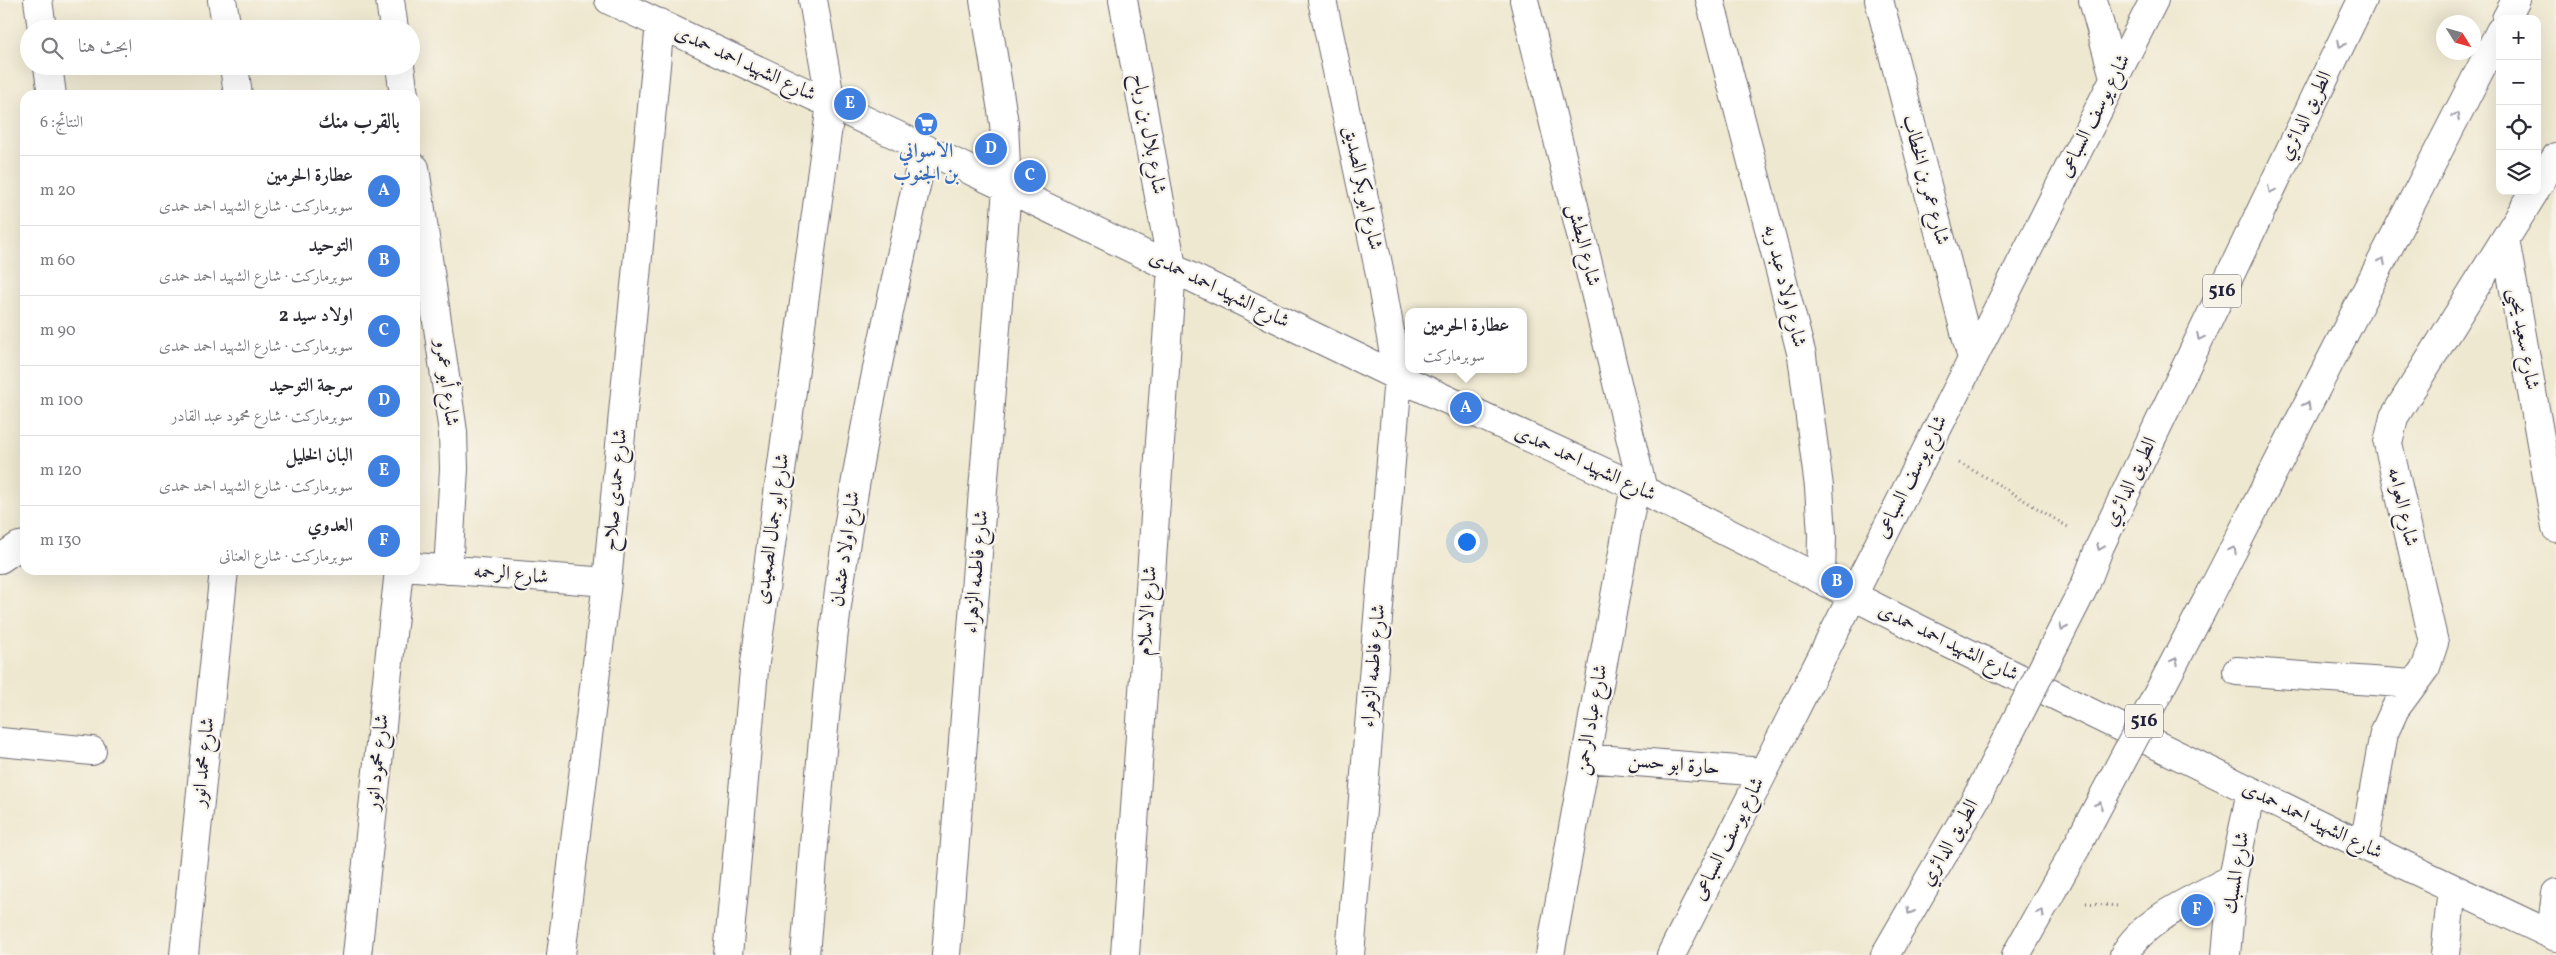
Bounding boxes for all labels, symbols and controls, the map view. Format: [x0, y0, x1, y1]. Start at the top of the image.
north arrow [2436, 15, 2481, 60]
map controls [2496, 15, 2541, 195]
button: + [2496, 15, 2541, 60]
street label: شارع الشهيد احمد حمدى [669, 19, 820, 111]
search box [20, 20, 420, 75]
icon: search [38, 34, 66, 62]
text: ابحث هنا [78, 34, 132, 60]
one-way arrow [2337, 39, 2347, 48]
street label: شارع يوسف السباعى [2052, 50, 2140, 183]
button: − [2496, 60, 2541, 105]
street label: الطريق الدائري [2272, 67, 2340, 165]
street label: شارع بلال بن رباح [1122, 71, 1172, 197]
pin: E [834, 85, 866, 123]
button: locate [2496, 105, 2541, 150]
text: بالقرب منك [318, 108, 400, 137]
supermarket icon: الاسواني بن الجنوب [913, 111, 939, 137]
text: النتائج: 6 [40, 112, 83, 134]
street label: شارع عمر بن الخطاب [1892, 112, 1956, 249]
one-way arrow [2450, 112, 2460, 121]
street label: شارع ابو بكر الصديق [1333, 123, 1389, 253]
pin: D [975, 130, 1007, 168]
place label: الاسواني بن الجنوب [893, 138, 959, 189]
button: layers [2496, 150, 2541, 195]
pin: C [1014, 157, 1046, 195]
text: عطارة الحرمين [266, 163, 353, 189]
text: 20 m [40, 180, 75, 202]
text: A [378, 180, 390, 202]
one-way arrow [2267, 185, 2277, 194]
text: سوبرماركت · شارع الشهيد احمد حمدى [159, 196, 353, 218]
street label: شارع البطش [1557, 201, 1607, 290]
street label: شارع اولاد عبد ربه [1753, 222, 1813, 351]
text: التوحيد [308, 233, 353, 259]
street label: شارع الشهيد احمد حمدى [1143, 244, 1294, 338]
text: 60 m [40, 250, 75, 272]
text: B [379, 250, 389, 272]
one-way arrow [2376, 257, 2386, 266]
text: سوبرماركت · شارع الشهيد احمد حمدى [159, 266, 353, 288]
road number: 516 [2203, 274, 2241, 308]
street label: شارع سعيد يحيى [2498, 286, 2546, 393]
text: اولاد سيد 2 [279, 303, 353, 329]
popup [1405, 308, 1527, 373]
text: عطارة الحرمين [1423, 313, 1509, 339]
text: 90 m [40, 320, 76, 342]
text: C [379, 320, 389, 342]
one-way arrow [2196, 332, 2207, 341]
text: سوبرماركت · شارع الشهيد احمد حمدى [159, 336, 353, 358]
street label: شارع أبو عمرو [425, 336, 467, 428]
text: سوبرماركت [1423, 346, 1485, 368]
text: سرجة التوحيد [269, 373, 353, 399]
pin: A [1450, 389, 1482, 427]
text: 100 m [40, 390, 83, 412]
text: D [378, 390, 390, 412]
one-way arrow [2301, 401, 2311, 410]
text: سوبرماركت · شارع محمود عبد القادر [171, 406, 353, 428]
street label: شارع يوسف السباعى [1869, 411, 1957, 544]
street label: شارع الشهيد احمد حمدى [1509, 419, 1660, 511]
street label: شارع حمدى صلاح [597, 427, 637, 553]
street label: الطريق الدائري [2097, 433, 2165, 531]
text: البان الخليل [285, 443, 353, 469]
street label: شارع ابو جمال الصعيدى [749, 452, 799, 607]
text: 120 m [40, 460, 82, 482]
text: E [379, 460, 389, 482]
street label: شارع العوامه [2377, 465, 2425, 550]
text: سوبرماركت · شارع الشهيد احمد حمدى [159, 476, 353, 498]
street label: شارع اولاد عثمان [824, 489, 870, 609]
street label: شارع فاطمه الزهراء [958, 509, 998, 635]
text: العدوي [308, 513, 353, 539]
your location [1454, 529, 1480, 555]
text: 130 m [40, 530, 81, 552]
text: F [379, 530, 389, 552]
one-way arrow [2096, 542, 2107, 551]
text: سوبرماركت · شارع العنانى [219, 546, 353, 568]
one-way arrow [2227, 546, 2237, 555]
street label: شارع الرحمه [472, 558, 550, 594]
pin: B [1821, 563, 1853, 601]
street label: شارع الاسلام [1131, 565, 1167, 657]
street label: شارع الشهيد احمد حمدى [1872, 597, 2023, 691]
street label: شارع فاطمه الزهراء [1355, 603, 1395, 729]
one-way arrow [2059, 622, 2070, 631]
one-way arrow [2169, 658, 2179, 667]
street label: شارع عباد الرحمن [1568, 662, 1617, 778]
road number: 516 [2125, 704, 2163, 738]
street label: شارع محمود انور [359, 713, 399, 814]
street label: شارع محمد انور [185, 716, 225, 810]
street label: حارة ابو حسن [1627, 747, 1721, 783]
street label: شارع يوسف السباعى [1686, 773, 1774, 906]
street label: شارع الشهيد احمد حمدى [2236, 775, 2387, 869]
street label: الطريق الدائري [1914, 794, 1986, 892]
one-way arrow [2093, 801, 2103, 810]
street label: شارع المسبك [2217, 830, 2259, 916]
pin: F [2181, 891, 2213, 929]
one-way arrow [1907, 906, 1917, 915]
one-way arrow [2034, 909, 2044, 918]

